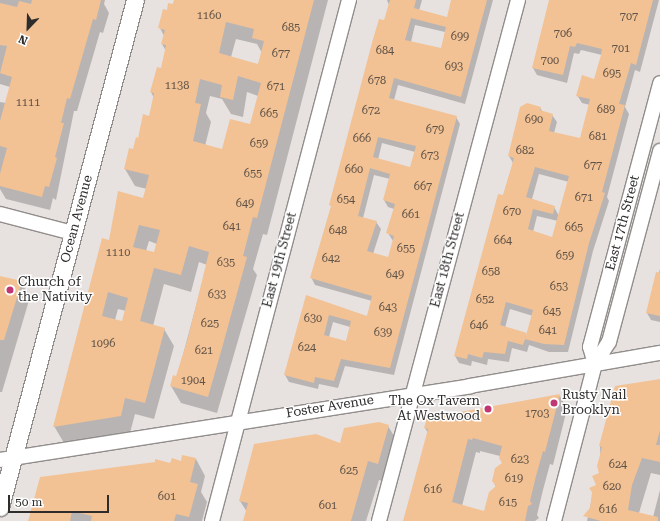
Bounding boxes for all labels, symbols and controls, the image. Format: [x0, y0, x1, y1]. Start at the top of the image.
north arrow [8, 8, 48, 48]
house number: 1160 [197, 9, 221, 23]
house number: 707 [620, 10, 638, 24]
house number: 685 [282, 21, 300, 35]
house number: 706 [554, 27, 572, 41]
house number: 699 [451, 30, 469, 44]
text: N [17, 32, 30, 47]
house number: 701 [612, 42, 630, 56]
house number: 684 [376, 44, 394, 58]
house number: 677 [272, 47, 290, 61]
house number: 700 [541, 54, 559, 68]
house number: 693 [445, 60, 463, 74]
house number: 695 [603, 67, 621, 81]
house number: 678 [368, 74, 386, 88]
house number: 1138 [165, 79, 189, 93]
house number: 671 [267, 80, 285, 94]
house number: 1111 [16, 96, 40, 110]
house number: 689 [597, 103, 615, 117]
house number: 672 [362, 104, 380, 118]
house number: 665 [260, 107, 278, 121]
house number: 690 [525, 113, 543, 127]
house number: 679 [426, 123, 444, 137]
house number: 681 [589, 130, 607, 144]
house number: 666 [353, 132, 371, 146]
house number: 659 [250, 137, 268, 151]
house number: 682 [516, 144, 534, 158]
house number: 673 [421, 149, 439, 163]
house number: 677 [584, 159, 602, 173]
house number: 660 [345, 163, 363, 177]
house number: 655 [244, 167, 262, 181]
street label: Ocean Avenue [58, 173, 96, 265]
street label: East 17th Street [603, 174, 643, 272]
house number: 667 [414, 180, 432, 194]
house number: 671 [575, 191, 593, 205]
house number: 654 [337, 193, 355, 207]
house number: 649 [236, 197, 254, 211]
house number: 670 [503, 205, 521, 219]
house number: 661 [402, 208, 420, 222]
street label: East 19th Street [260, 211, 300, 309]
street label: East 18th Street [428, 211, 468, 309]
house number: 641 [223, 220, 241, 234]
house number: 665 [565, 221, 583, 235]
house number: 648 [329, 224, 347, 238]
house number: 664 [494, 234, 512, 248]
house number: 655 [397, 242, 415, 256]
house number: 1110 [106, 246, 130, 260]
house number: 659 [556, 249, 574, 263]
house number: 642 [322, 252, 340, 266]
house number: 635 [217, 256, 235, 270]
house number: 658 [482, 265, 500, 279]
house number: 649 [386, 268, 404, 282]
place label: Church of the Nativity [18, 275, 92, 306]
house number: 653 [550, 280, 568, 294]
marker: Church of the Nativity [5, 285, 15, 295]
house number: 633 [208, 288, 226, 302]
house number: 652 [476, 293, 494, 307]
house number: 643 [379, 301, 397, 315]
house number: 645 [543, 305, 561, 319]
house number: 630 [304, 312, 322, 326]
house number: 625 [201, 317, 219, 331]
house number: 646 [470, 319, 488, 333]
house number: 641 [539, 324, 557, 338]
house number: 639 [374, 326, 392, 340]
house number: 1096 [91, 337, 115, 351]
house number: 624 [298, 341, 316, 355]
house number: 621 [195, 344, 213, 358]
house number: 1904 [181, 374, 205, 388]
place label: Rusty Nail Brooklyn [562, 388, 626, 419]
street label: Foster Avenue [285, 392, 375, 422]
place label: The Ox Tavern At Westwood [389, 394, 480, 425]
marker: Rusty Nail Brooklyn [549, 398, 559, 408]
marker: The Ox Tavern At Westwood [483, 404, 493, 414]
house number: 1703 [525, 407, 549, 421]
house number: 623 [511, 453, 529, 467]
house number: 624 [609, 458, 627, 472]
house number: 625 [340, 464, 358, 478]
house number: 619 [505, 472, 523, 486]
house number: 620 [603, 480, 621, 494]
house number: 616 [424, 483, 442, 497]
scale bar [10, 487, 111, 513]
house number: 601 [158, 490, 176, 504]
text: 50 m [15, 495, 42, 509]
house number: 615 [499, 496, 517, 510]
house number: 601 [319, 499, 337, 513]
house number: 616 [599, 503, 617, 517]

